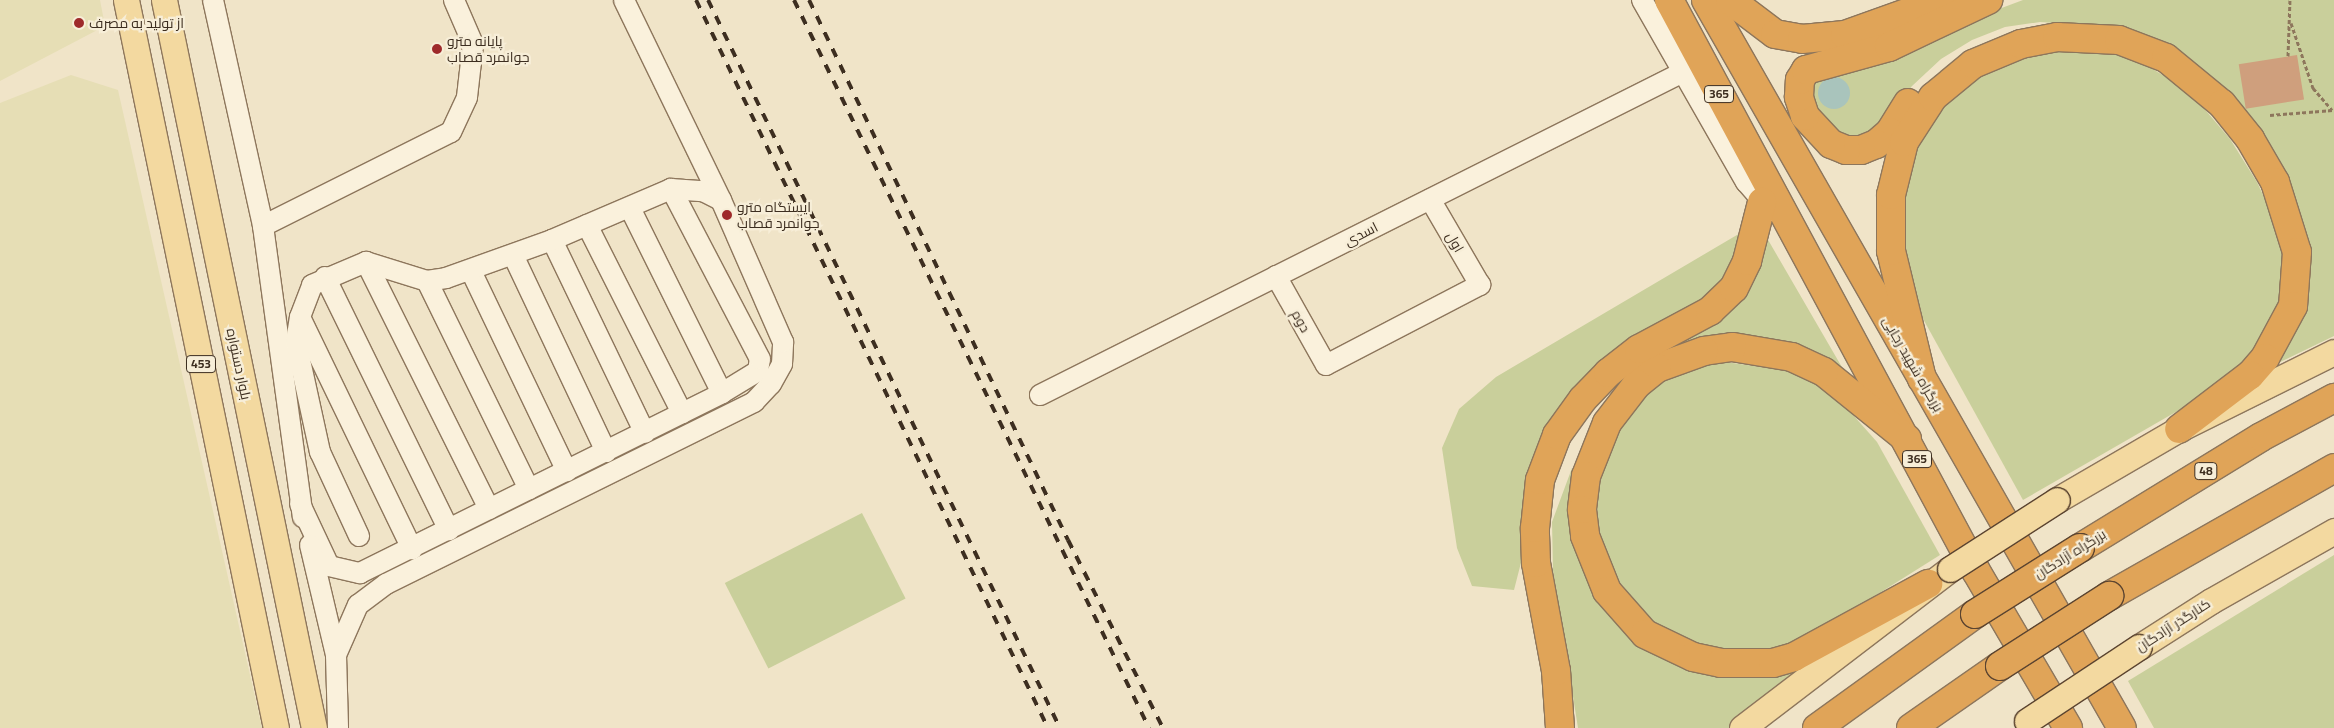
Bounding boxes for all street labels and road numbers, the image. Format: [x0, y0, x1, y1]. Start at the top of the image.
road number: 365 [1703, 85, 1735, 104]
street label: اسدی [1341, 218, 1381, 250]
street label: اول [1443, 229, 1467, 255]
street label: دوم [1288, 307, 1314, 335]
street label: بزرگراه شهید رجایی [1879, 313, 1947, 415]
street label: بلوار دستواره [223, 327, 255, 401]
road number: 453 [185, 354, 217, 374]
road number: 365 [1901, 449, 1933, 468]
road number: 48 [2194, 462, 2218, 481]
street label: بزرگراه آزادگان [2031, 525, 2109, 583]
street label: کنارگذر آزادگان [2133, 595, 2213, 655]

